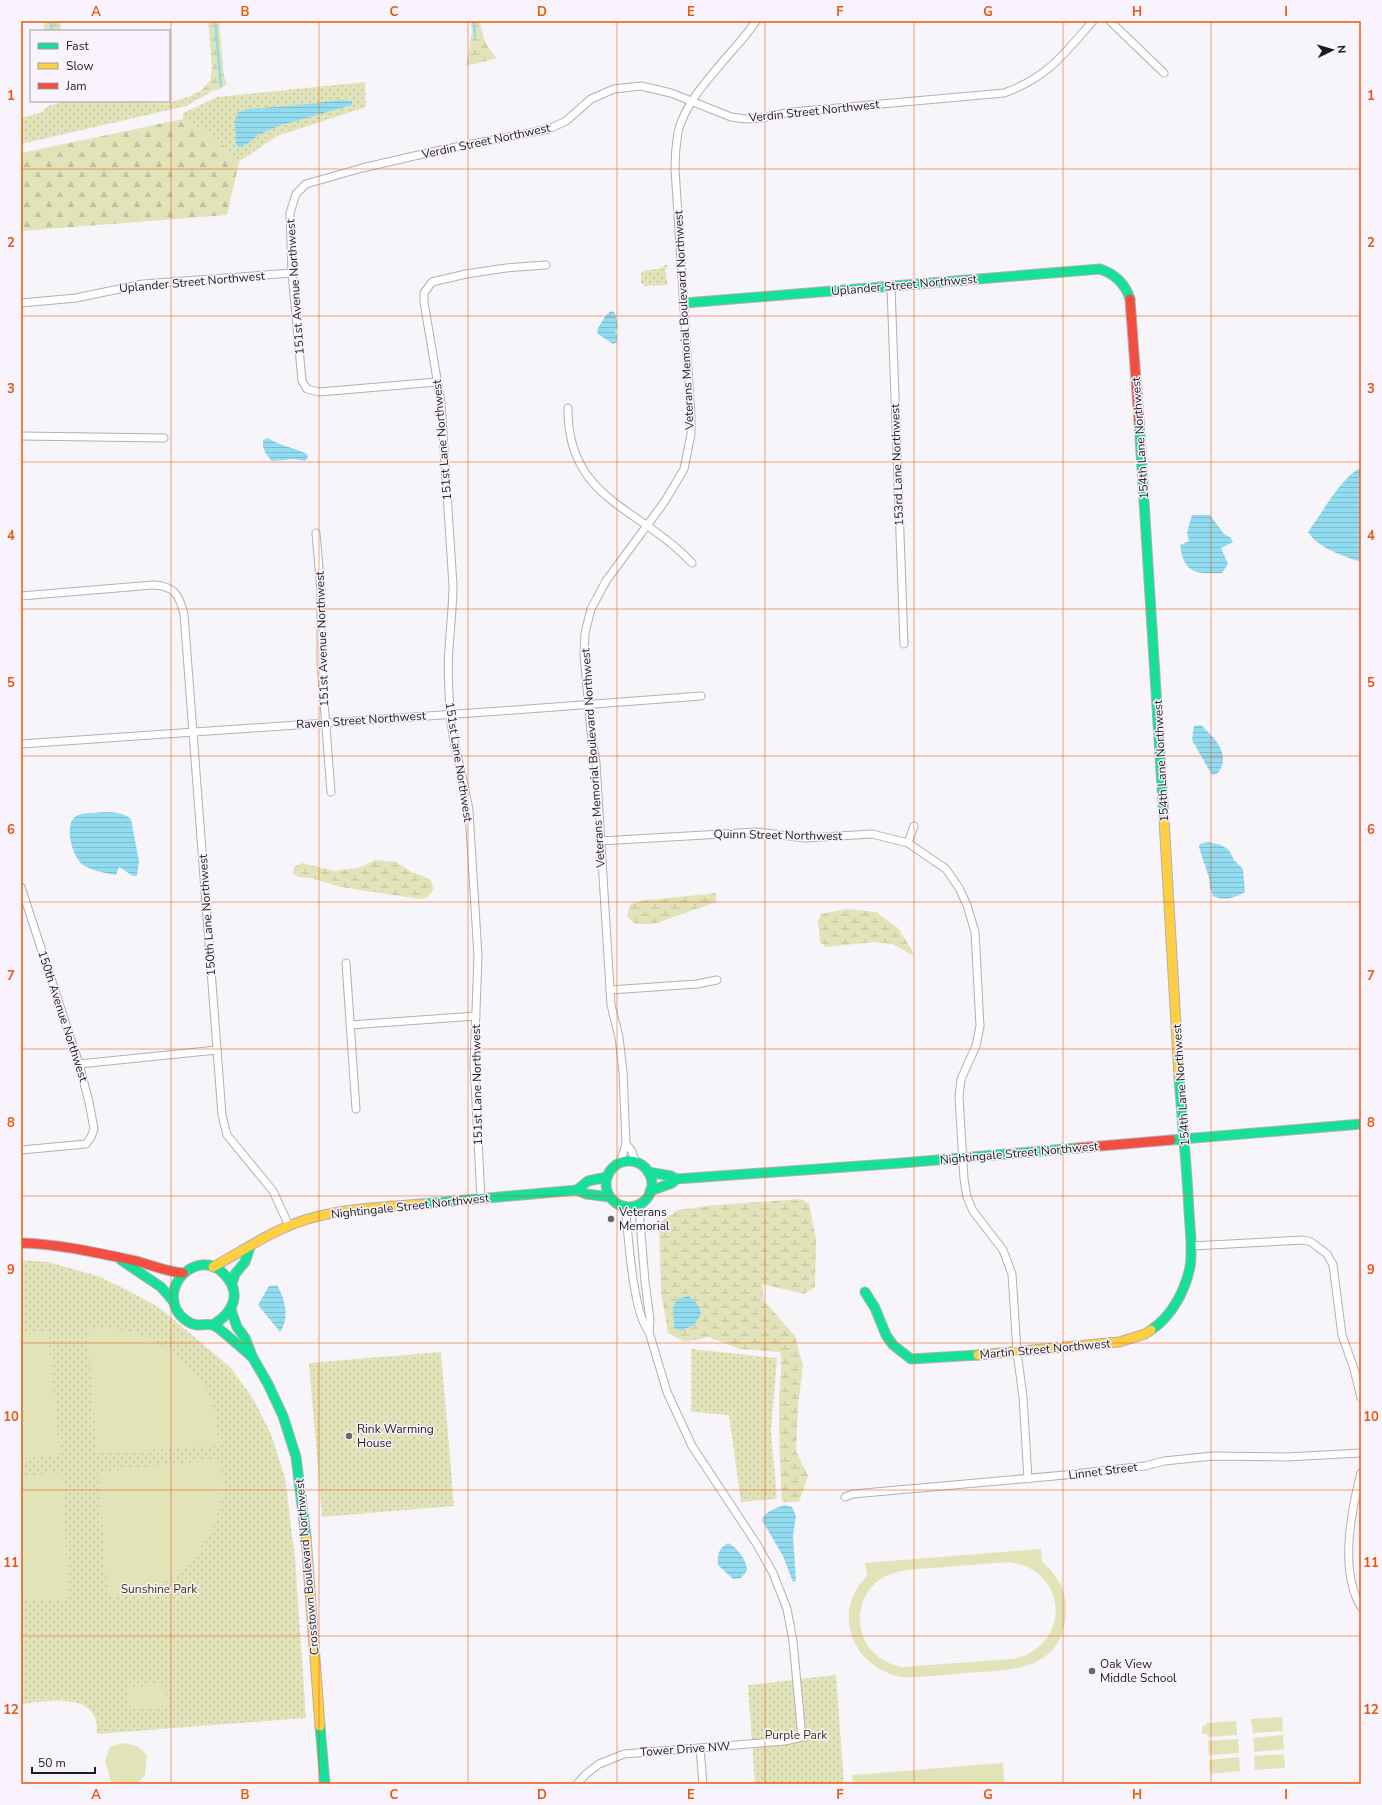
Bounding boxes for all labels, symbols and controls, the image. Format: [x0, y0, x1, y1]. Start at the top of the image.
text: A [91, 3, 101, 21]
text: B [241, 3, 250, 21]
text: C [390, 3, 399, 21]
text: D [537, 3, 547, 21]
text: E [687, 3, 695, 21]
text: F [836, 3, 844, 21]
text: G [983, 3, 993, 21]
text: H [1132, 3, 1142, 21]
text: I [1284, 3, 1288, 21]
legend [30, 30, 170, 102]
north arrow [1312, 30, 1352, 70]
text: Fast [66, 38, 89, 54]
text: N [1334, 44, 1349, 54]
text: Slow [66, 58, 94, 74]
text: Jam [65, 78, 87, 94]
text: 1 [7, 87, 15, 105]
text: 1 [1367, 87, 1375, 105]
street label: Verdin Street Northwest [747, 96, 881, 126]
street label: Verdin Street Northwest [419, 119, 553, 163]
street label: Veterans Memorial Boulevard Northwest [670, 209, 698, 431]
street label: 151st Avenue Northwest [282, 218, 308, 355]
text: 2 [7, 234, 15, 252]
text: 2 [1367, 234, 1375, 252]
street label: Uplander Street Northwest [118, 268, 266, 296]
street label: Uplander Street Northwest [830, 271, 978, 299]
street label: 154th Lane Northwest [1128, 376, 1152, 500]
street label: 151st Lane Northwest [429, 378, 455, 501]
text: 3 [7, 380, 15, 398]
text: 3 [1367, 380, 1375, 398]
street label: 153rd Lane Northwest [887, 403, 907, 526]
text: 4 [7, 527, 15, 545]
text: 4 [1367, 527, 1375, 545]
street label: 151st Avenue Northwest [312, 570, 332, 707]
street label: Veterans Memorial Boulevard Northwest [577, 647, 609, 869]
text: 5 [7, 674, 15, 692]
text: 5 [1367, 674, 1375, 692]
street label: 154th Lane Northwest [1150, 699, 1172, 822]
street label: 151st Lane Northwest [442, 701, 477, 824]
street label: Raven Street Northwest [296, 707, 427, 733]
text: 6 [7, 821, 15, 839]
text: 6 [1367, 821, 1375, 839]
street label: Quinn Street Northwest [714, 826, 843, 844]
street label: 150th Lane Northwest [195, 853, 219, 977]
street label: 150th Avenue Northwest [34, 948, 92, 1084]
text: 7 [7, 967, 15, 985]
text: 7 [1367, 967, 1375, 985]
street label: 151st Lane Northwest [468, 1023, 486, 1146]
street label: 154th Lane Northwest [1169, 1023, 1193, 1147]
text: 8 [7, 1114, 15, 1132]
text: 8 [1367, 1114, 1375, 1132]
street label: Nightingale Street Northwest [939, 1138, 1100, 1168]
street label: Nightingale Street Northwest [330, 1190, 491, 1222]
place label: Veterans Memorial [618, 1204, 670, 1234]
marker: Veterans Memorial [606, 1214, 616, 1224]
text: 9 [7, 1261, 15, 1279]
text: 9 [1367, 1261, 1375, 1279]
street label: Martin Street Northwest [979, 1335, 1112, 1363]
text: 10 [3, 1408, 19, 1426]
text: 10 [1363, 1408, 1379, 1426]
place label: Rink Warming House [357, 1421, 434, 1451]
marker: Rink Warming House [344, 1431, 354, 1441]
street label: Linnet Street [1068, 1459, 1139, 1483]
street label: Crosstown Boulevard Northwest [291, 1478, 323, 1656]
text: 11 [3, 1554, 19, 1572]
text: 11 [1363, 1554, 1379, 1572]
park label: Sunshine Park [121, 1581, 198, 1597]
place label: Oak View Middle School [1100, 1656, 1177, 1686]
marker: Oak View Middle School [1087, 1666, 1097, 1676]
text: 12 [3, 1701, 19, 1719]
text: 12 [1363, 1701, 1379, 1719]
park label: Purple Park [765, 1727, 828, 1743]
street label: Tower Drive NW [639, 1738, 731, 1760]
scale bar [32, 1749, 95, 1775]
text: 50 m [38, 1755, 66, 1771]
text: A [91, 1786, 101, 1804]
text: B [241, 1786, 250, 1804]
text: C [390, 1786, 399, 1804]
text: D [537, 1786, 547, 1804]
text: E [687, 1786, 695, 1804]
text: F [836, 1786, 844, 1804]
text: G [983, 1786, 993, 1804]
text: H [1132, 1786, 1142, 1804]
text: I [1284, 1786, 1288, 1804]

